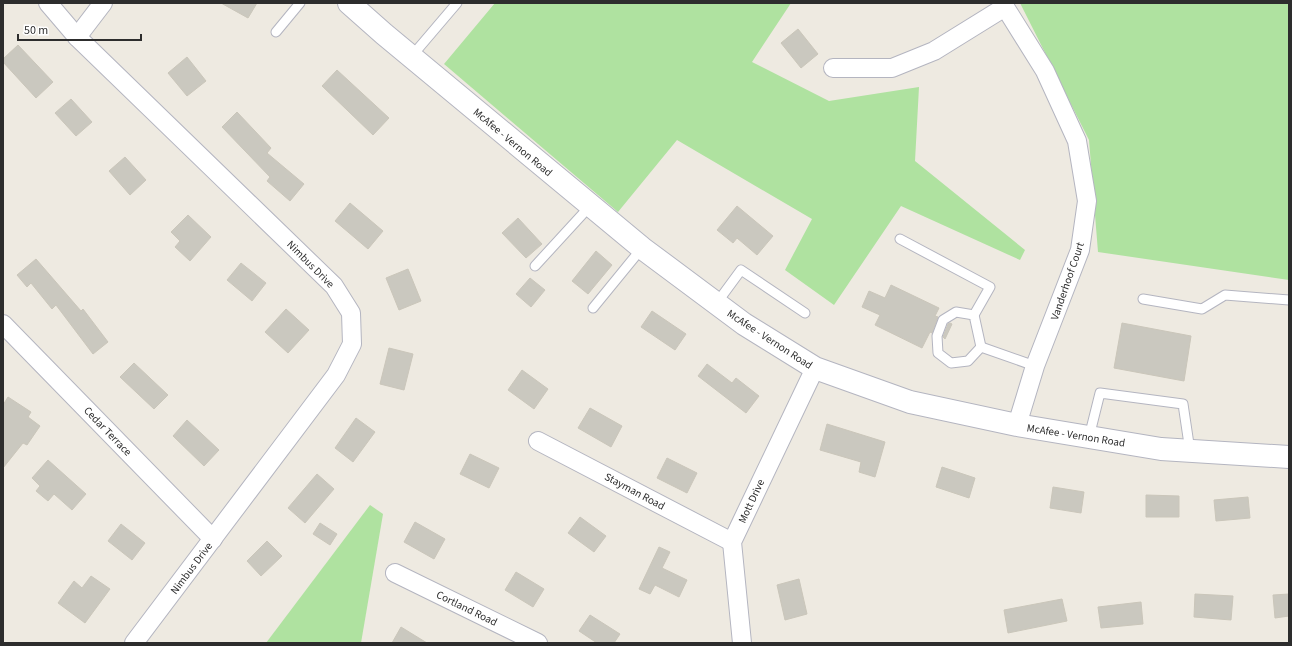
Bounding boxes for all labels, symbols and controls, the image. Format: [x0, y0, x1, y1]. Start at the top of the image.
scale bar [18, 16, 141, 42]
text: 50 m [24, 22, 48, 39]
street label: McAfee - Vernon Road [470, 105, 556, 180]
street label: Nimbus Drive [284, 237, 338, 292]
street label: Vanderhoof Court [1047, 240, 1088, 322]
street label: McAfee - Vernon Road [724, 306, 815, 373]
street label: Cedar Terrace [80, 403, 135, 460]
street label: McAfee - Vernon Road [1026, 420, 1126, 451]
street label: Stayman Road [602, 469, 668, 514]
street label: Mott Drive [735, 476, 768, 526]
street label: Nimbus Drive [167, 539, 216, 597]
street label: Cortland Road [434, 587, 500, 630]

